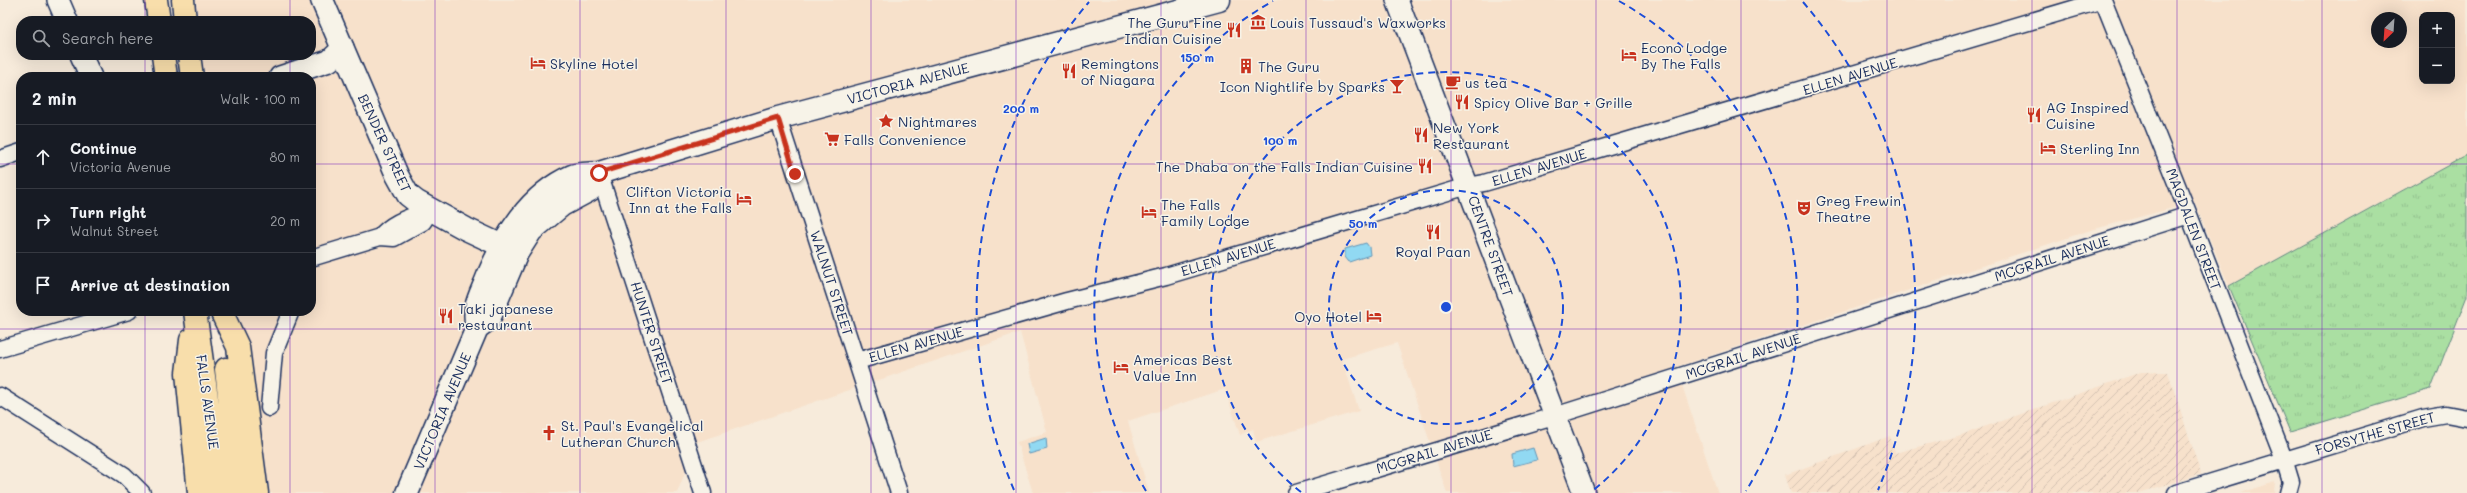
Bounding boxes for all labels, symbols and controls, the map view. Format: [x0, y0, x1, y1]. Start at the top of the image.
north arrow [2371, 12, 2407, 48]
map controls [2419, 12, 2455, 84]
button: + [2419, 12, 2455, 48]
place label: The Guru Fine Indian Cuisine [1125, 13, 1222, 48]
museum icon: Louis Tussaud's Waxworks [1249, 13, 1267, 31]
place label: Louis Tussaud's Waxworks [1270, 13, 1446, 32]
search box [16, 16, 316, 60]
restaurant icon: The Guru Fine Indian Cuisine [1225, 21, 1243, 39]
icon: search [30, 27, 52, 49]
text: Search here [62, 28, 153, 48]
place label: Econo Lodge By The Falls [1641, 38, 1727, 73]
hotel icon: Econo Lodge By The Falls [1620, 46, 1638, 64]
button: − [2419, 48, 2455, 84]
text: 150 m [1180, 49, 1214, 65]
street label: ELLEN AVENUE [1800, 53, 1900, 99]
hotel icon: Skyline Hotel [529, 54, 547, 72]
place label: Skyline Hotel [550, 54, 638, 73]
place label: Remingtons of Niagara [1081, 54, 1159, 89]
building icon: The Guru [1237, 57, 1255, 75]
place label: The Guru [1258, 57, 1320, 76]
street label: VICTORIA AVENUE [845, 58, 971, 108]
restaurant icon: Remingtons of Niagara [1060, 62, 1078, 80]
cafe icon: us tea [1444, 73, 1462, 91]
place label: us tea [1465, 73, 1508, 92]
place label: Icon Nightlife by Sparks [1220, 77, 1385, 96]
bar icon: Icon Nightlife by Sparks [1388, 77, 1406, 95]
text: 2 min [32, 87, 77, 109]
text: Walk · 100 m [220, 90, 300, 107]
street label: BENDER STREET [354, 91, 416, 196]
restaurant icon: Spicy Olive Bar + Grille [1453, 93, 1471, 111]
place label: Spicy Olive Bar + Grille [1474, 93, 1633, 112]
place label: AG Inspired Cuisine [2046, 98, 2129, 133]
text: 200 m [1003, 100, 1039, 116]
restaurant icon: AG Inspired Cuisine [2025, 106, 2043, 124]
place icon: Nightmares [877, 112, 895, 130]
place label: Nightmares [898, 112, 977, 131]
place label: New York Restaurant [1433, 118, 1510, 153]
restaurant icon: New York Restaurant [1412, 126, 1430, 144]
supermarket icon: Falls Convenience [823, 130, 841, 148]
place label: Falls Convenience [844, 130, 966, 149]
text: 100 m [1263, 132, 1297, 148]
text: Continue [70, 138, 137, 158]
hotel icon: Sterling Inn [2039, 139, 2057, 157]
place label: Sterling Inn [2060, 139, 2140, 158]
street label: ELLEN AVENUE [1489, 144, 1589, 190]
icon: ahead [32, 146, 54, 168]
text: 80 m [270, 148, 300, 165]
place label: The Dhaba on the Falls Indian Cuisine [1156, 157, 1413, 176]
restaurant icon: The Dhaba on the Falls Indian Cuisine [1416, 157, 1434, 175]
text: Victoria Avenue [70, 158, 171, 175]
route start [590, 164, 608, 182]
route end [786, 165, 804, 183]
street label: MAGDALEN STREET [2162, 165, 2226, 293]
place label: Clifton Victoria Inn at the Falls [626, 182, 732, 217]
hotel icon: Clifton Victoria Inn at the Falls [735, 190, 753, 208]
place label: Greg Frewin Theatre [1816, 191, 1901, 226]
street label: CENTRE STREET [1464, 193, 1518, 299]
place label: The Falls Family Lodge [1161, 195, 1250, 230]
theatre icon: Greg Frewin Theatre [1795, 199, 1813, 217]
text: Turn right [70, 202, 147, 222]
hotel icon: The Falls Family Lodge [1140, 203, 1158, 221]
icon: right [32, 210, 54, 232]
text: 20 m [270, 212, 300, 229]
text: 50 m [1349, 215, 1377, 231]
text: Walnut Street [70, 222, 158, 239]
restaurant icon: Royal Paan [1424, 223, 1442, 241]
street label: WALNUT STREET [806, 228, 858, 338]
street label: MCGRAIL AVENUE [1992, 230, 2112, 286]
street label: ELLEN AVENUE [1178, 234, 1278, 280]
place label: Royal Paan [1395, 242, 1471, 261]
icon: arrive [32, 274, 54, 296]
text: Arrive at destination [70, 275, 230, 295]
street label: HUNTER STREET [626, 279, 678, 387]
place label: Taki japanese restaurant [458, 299, 553, 334]
centre of rings [1439, 300, 1453, 314]
restaurant icon: Taki japanese restaurant [437, 307, 455, 325]
place label: Oyo Hotel [1294, 307, 1362, 326]
hotel icon: Oyo Hotel [1365, 307, 1383, 325]
street label: ELLEN AVENUE [866, 321, 966, 367]
street label: MCGRAIL AVENUE [1683, 328, 1803, 384]
street label: VICTORIA AVENUE [409, 349, 475, 473]
place label: Americas Best Value Inn [1133, 350, 1232, 385]
street label: FALLS AVENUE [192, 353, 224, 451]
hotel icon: Americas Best Value Inn [1112, 358, 1130, 376]
street label: FORSYTHE STREET [2313, 407, 2437, 459]
place label: St. Paul's Evangelical Lutheran Church [561, 416, 703, 451]
church icon: St. Paul's Evangelical Lutheran Church [540, 424, 558, 442]
street label: MCGRAIL AVENUE [1374, 424, 1494, 478]

